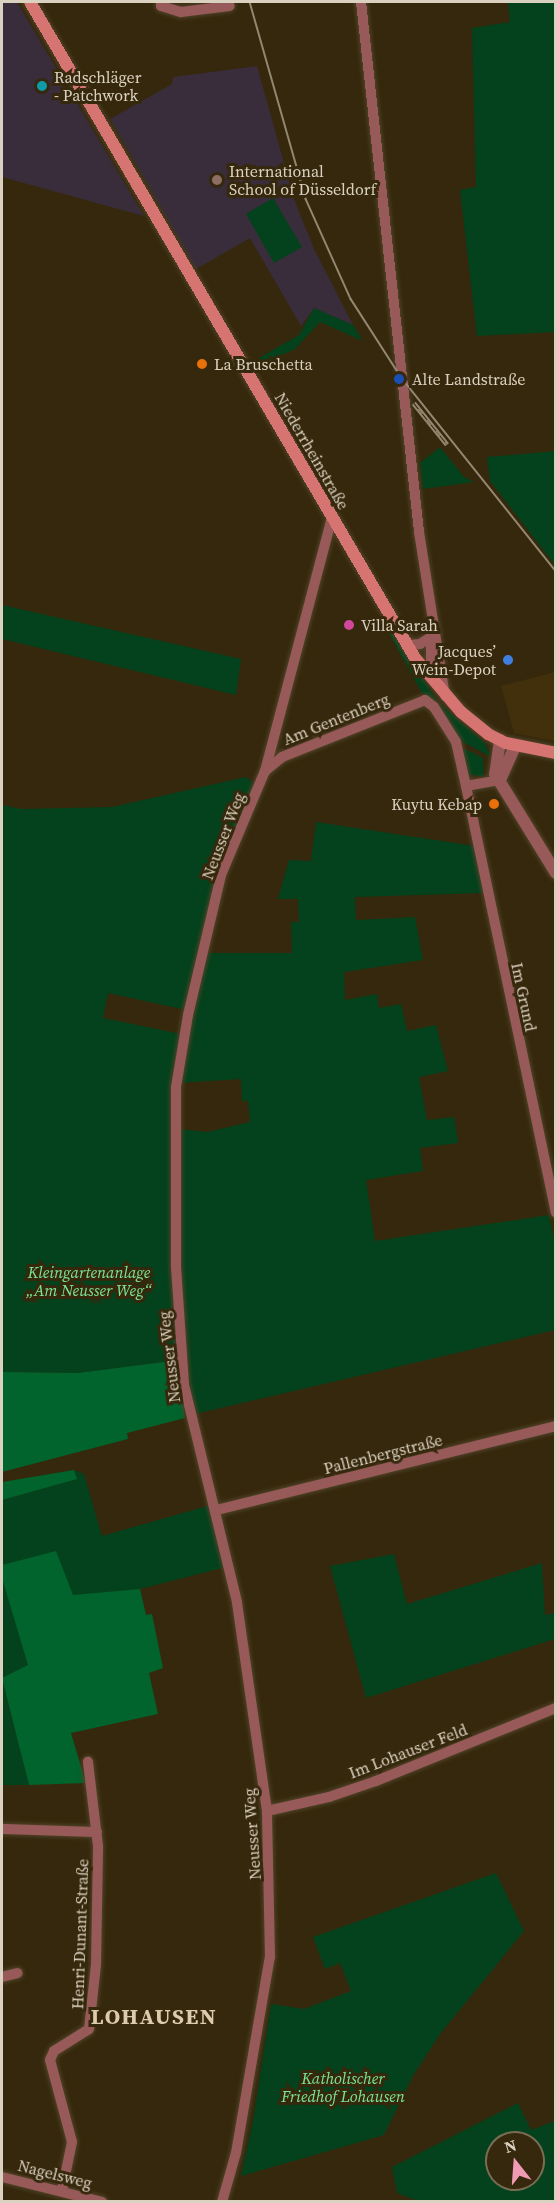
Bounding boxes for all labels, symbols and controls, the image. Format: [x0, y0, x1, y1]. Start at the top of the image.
place label: Radschläger - Patchwork [54, 67, 141, 105]
marker: Radschläger - Patchwork [35, 79, 49, 93]
place label: International School of Düsseldorf [229, 161, 376, 199]
marker: International School of Düsseldorf [210, 173, 224, 187]
place label: La Bruschetta [214, 354, 313, 374]
marker: La Bruschetta [195, 357, 209, 371]
place label: Alte Landstraße [412, 369, 525, 389]
marker: Alte Landstraße [390, 370, 408, 388]
street label: Niederrheinstraße [271, 389, 353, 513]
place label: Villa Sarah [361, 615, 438, 635]
marker: Villa Sarah [342, 618, 356, 632]
place label: Jacques’ Wein-Depot [412, 641, 496, 679]
marker: Jacques’ Wein-Depot [501, 653, 515, 667]
street label: Am Gentenberg [280, 689, 392, 749]
street label: Neusser Weg [197, 789, 249, 883]
place label: Kuytu Kebap [391, 794, 482, 814]
marker: Kuytu Kebap [487, 797, 501, 811]
street label: Im Grund [507, 961, 541, 1033]
park label: Kleingartenanlage „Am Neusser Weg“ [26, 1262, 152, 1300]
street label: Neusser Weg [154, 1310, 184, 1404]
street label: Pallenbergstraße [322, 1430, 444, 1478]
street label: Im Lohauser Feld [346, 1720, 470, 1782]
street label: Neusser Weg [239, 1787, 265, 1881]
street label: Henri-Dunant-Straße [68, 1858, 92, 2010]
district label: LOHAUSEN [91, 2004, 217, 2030]
park label: Katholischer Friedhof Lohausen [281, 2068, 405, 2106]
north arrow [485, 2131, 545, 2191]
text: N [502, 2133, 519, 2158]
street label: Nagelsweg [16, 2156, 94, 2192]

